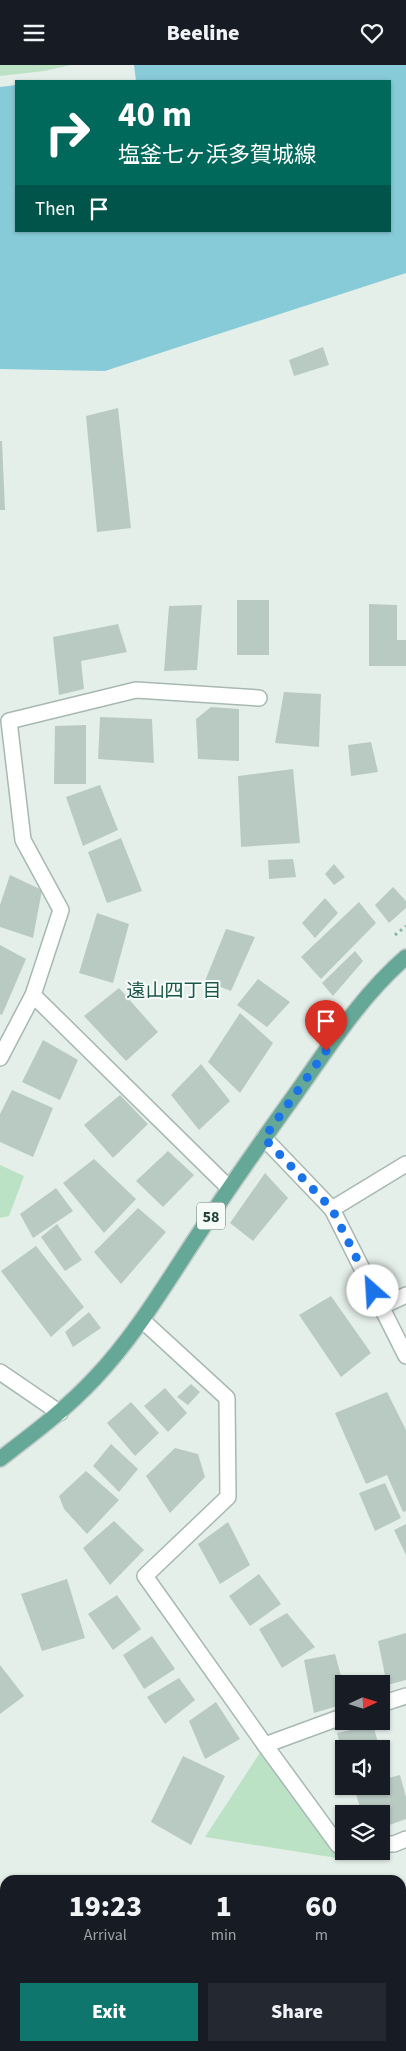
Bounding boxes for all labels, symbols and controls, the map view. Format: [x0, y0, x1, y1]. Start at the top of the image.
text: Beeline [166, 17, 240, 49]
icon: menu [20, 19, 48, 47]
icon: heart [358, 19, 386, 47]
text: 40 m [118, 90, 192, 140]
icon: right [35, 100, 100, 165]
text: 塩釜七ヶ浜多賀城線 [118, 139, 316, 171]
icon: arrive [85, 195, 113, 223]
text: Then [35, 196, 75, 223]
district label: 遠山四丁目 [126, 978, 222, 1005]
pin [305, 1000, 347, 1051]
icon: arrive [312, 1007, 340, 1035]
road number: 58 [197, 1203, 225, 1229]
position arrow [346, 1264, 398, 1316]
north arrow [335, 1675, 390, 1730]
map controls [335, 1675, 390, 1860]
button: sound [335, 1740, 390, 1795]
button: layers [335, 1805, 390, 1860]
text: 19:23 [69, 1885, 142, 1928]
text: 1 [216, 1885, 232, 1928]
text: 60 [305, 1885, 337, 1928]
text: Arrival [84, 1924, 127, 1946]
text: min [211, 1924, 237, 1946]
text: m [315, 1924, 328, 1946]
button: Exit [20, 1983, 198, 2041]
button: Share [208, 1983, 386, 2041]

